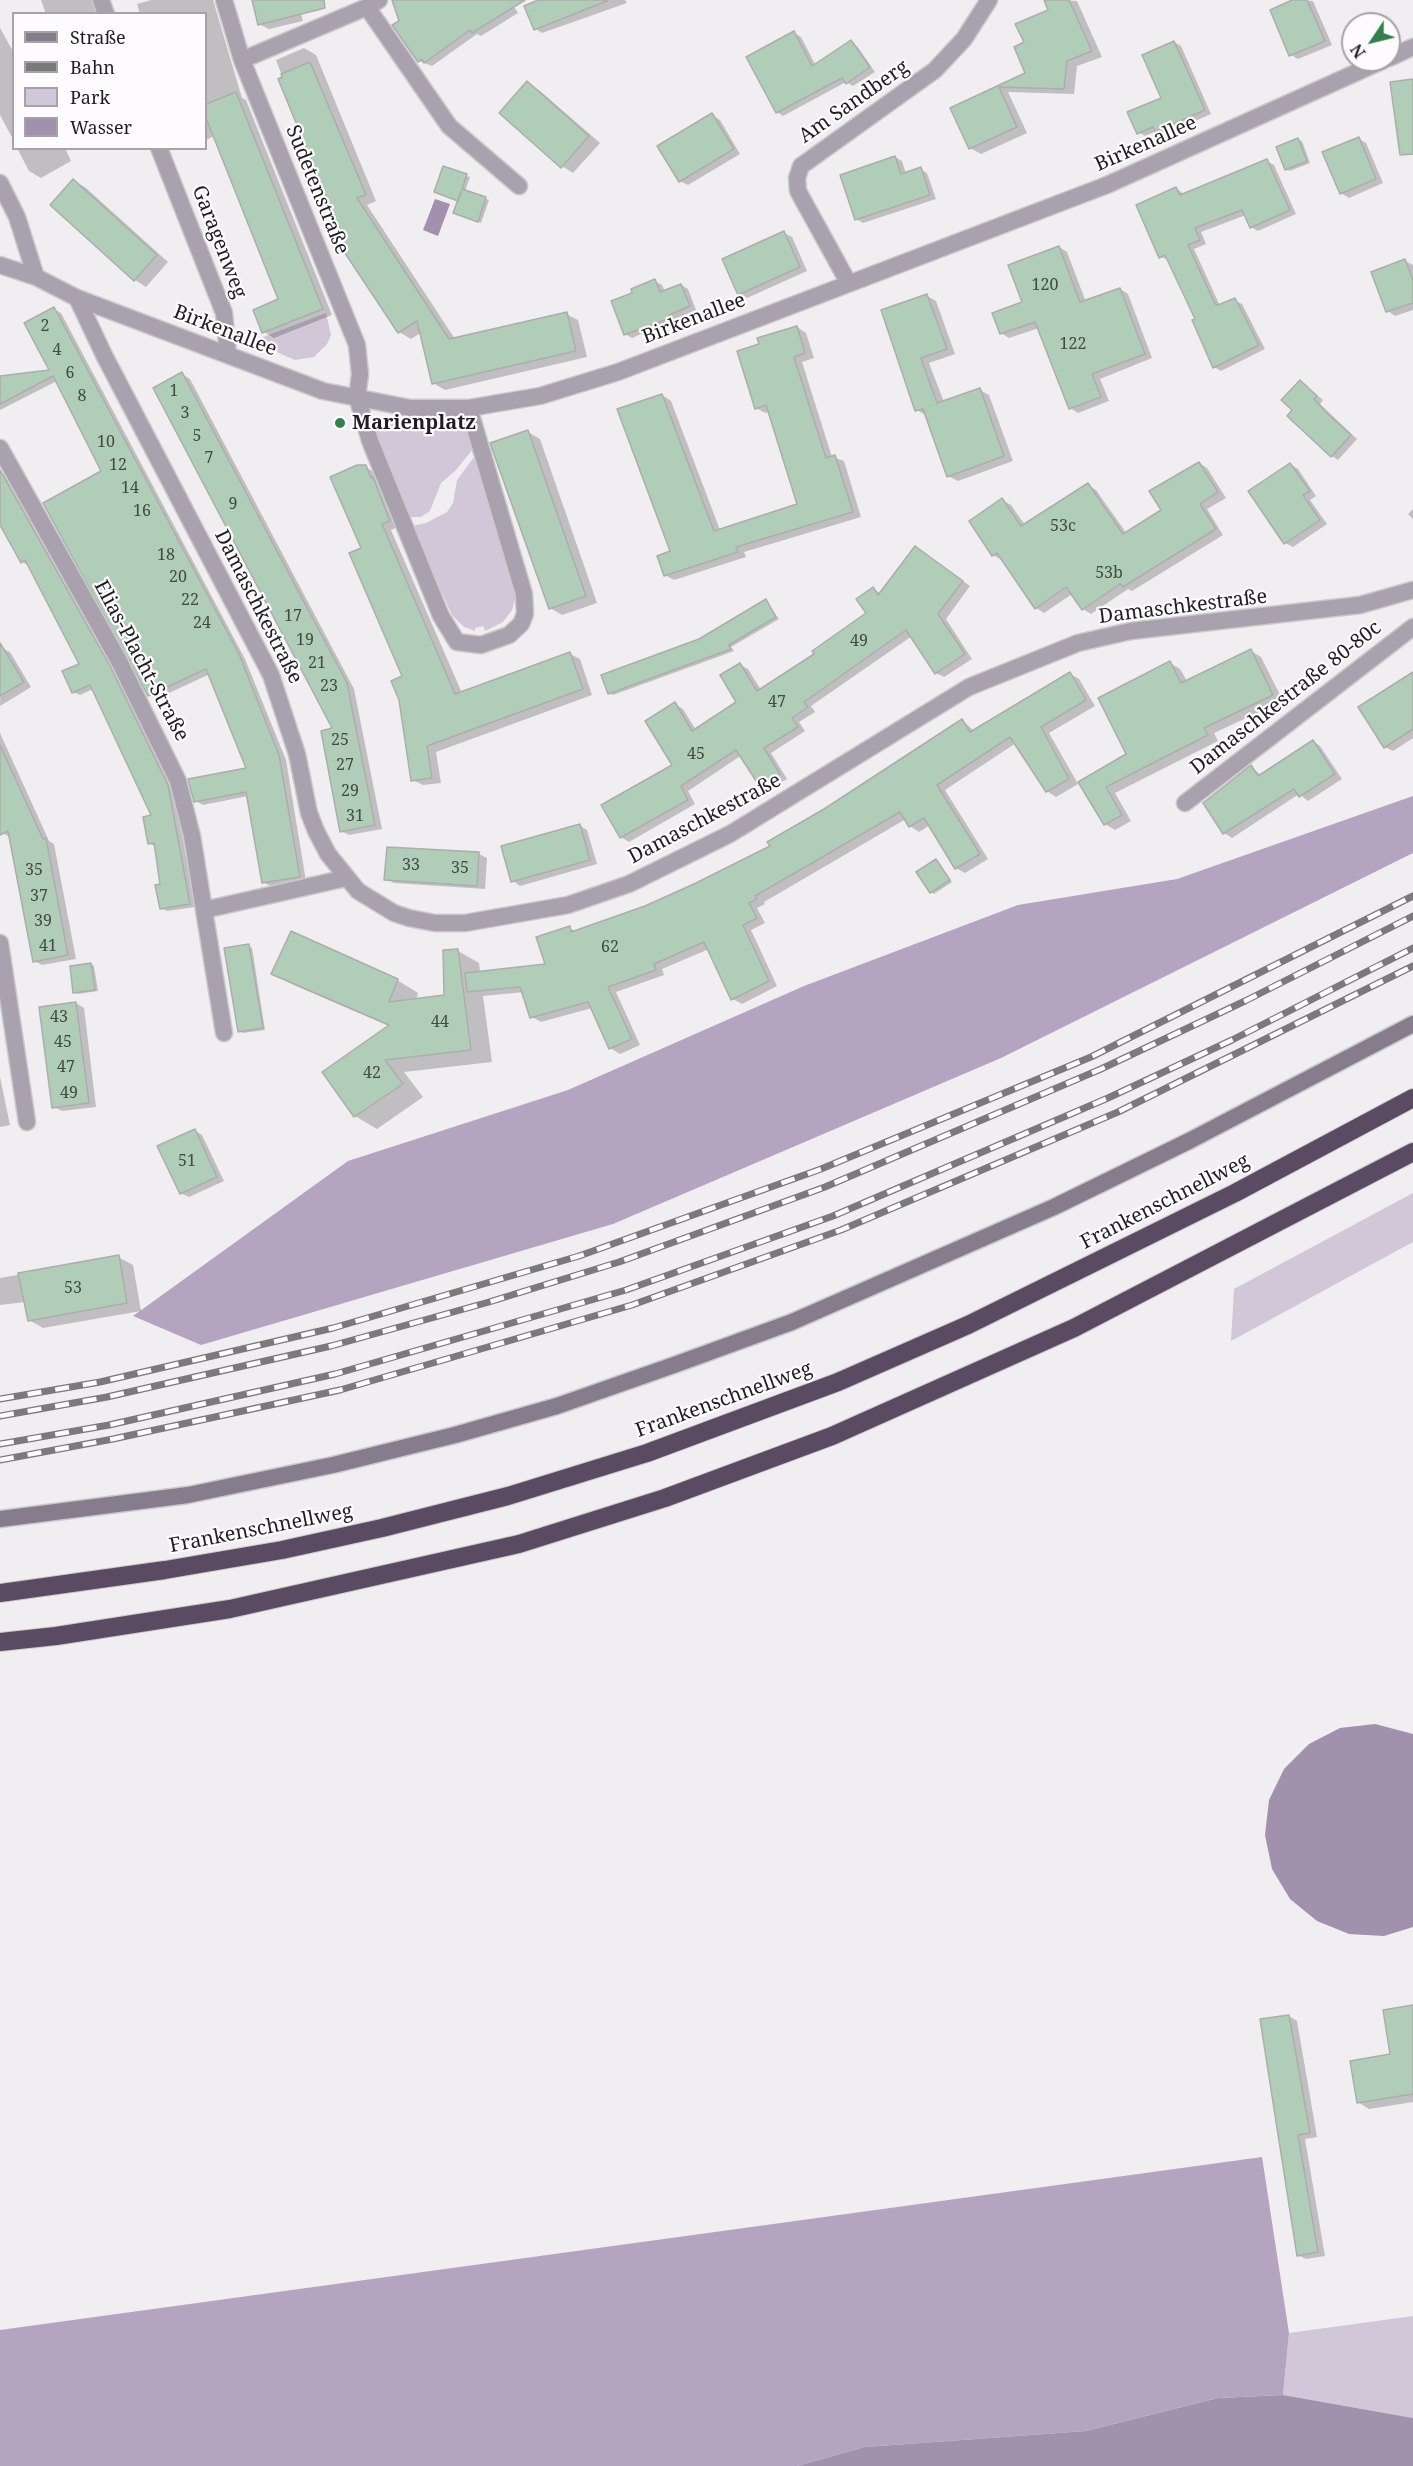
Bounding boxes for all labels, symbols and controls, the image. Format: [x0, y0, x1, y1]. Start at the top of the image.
legend [12, 12, 207, 150]
north arrow [1341, 12, 1401, 72]
text: Straße [70, 25, 126, 49]
text: N [1345, 40, 1371, 63]
text: Bahn [70, 55, 115, 79]
street label: Am Sandberg [794, 55, 914, 149]
text: Park [70, 85, 110, 109]
street label: Birkenallee [1091, 111, 1201, 177]
text: Wasser [70, 115, 132, 139]
street label: Sudetenstraße [280, 122, 354, 258]
street label: Garagenweg [186, 182, 252, 302]
house number: 120 [1032, 275, 1058, 295]
street label: Birkenallee [639, 288, 749, 350]
street label: Birkenallee [170, 300, 280, 362]
house number: 2 [41, 316, 49, 336]
house number: 122 [1060, 334, 1086, 354]
house number: 4 [53, 340, 61, 360]
house number: 6 [66, 363, 74, 383]
house number: 1 [170, 381, 178, 401]
house number: 8 [78, 386, 86, 406]
house number: 3 [181, 403, 189, 423]
place label: Marienplatz [352, 411, 476, 435]
marker: Marienplatz [333, 416, 347, 430]
house number: 5 [193, 426, 201, 446]
house number: 10 [97, 432, 115, 452]
house number: 7 [205, 448, 213, 468]
house number: 12 [109, 455, 127, 475]
house number: 14 [121, 478, 139, 498]
house number: 9 [229, 494, 237, 514]
house number: 16 [133, 501, 151, 521]
house number: 53c [1050, 516, 1076, 536]
street label: Damaschkestraße [209, 526, 307, 688]
house number: 18 [157, 545, 175, 565]
house number: 53b [1095, 563, 1123, 583]
house number: 20 [169, 567, 187, 587]
street label: Elias-Placht-Straße [88, 576, 194, 746]
street label: Damaschkestraße [1097, 585, 1269, 629]
house number: 22 [181, 590, 199, 610]
house number: 17 [284, 606, 302, 626]
house number: 24 [193, 613, 211, 633]
street label: Damaschkestraße 80-80c [1186, 616, 1386, 780]
house number: 19 [296, 630, 314, 650]
house number: 49 [850, 631, 868, 651]
house number: 21 [308, 653, 326, 673]
house number: 23 [320, 676, 338, 696]
house number: 47 [768, 692, 786, 712]
house number: 25 [331, 730, 349, 750]
house number: 45 [687, 744, 705, 764]
house number: 27 [336, 755, 354, 775]
street label: Damaschkestraße [625, 769, 785, 869]
house number: 29 [341, 781, 359, 801]
house number: 31 [346, 806, 364, 826]
house number: 33 [402, 855, 420, 875]
house number: 35 [451, 858, 469, 878]
house number: 35 [25, 860, 43, 880]
house number: 37 [30, 886, 48, 906]
house number: 39 [34, 911, 52, 931]
house number: 41 [39, 936, 57, 956]
house number: 62 [601, 937, 619, 957]
house number: 43 [50, 1007, 68, 1027]
house number: 44 [431, 1012, 449, 1032]
house number: 45 [54, 1032, 72, 1052]
house number: 47 [57, 1057, 75, 1077]
house number: 42 [363, 1063, 381, 1083]
house number: 49 [60, 1083, 78, 1103]
street label: Frankenschnellweg [1077, 1149, 1253, 1255]
house number: 51 [178, 1151, 196, 1171]
house number: 53 [64, 1278, 82, 1298]
street label: Frankenschnellweg [632, 1357, 816, 1443]
street label: Frankenschnellweg [167, 1499, 355, 1559]

